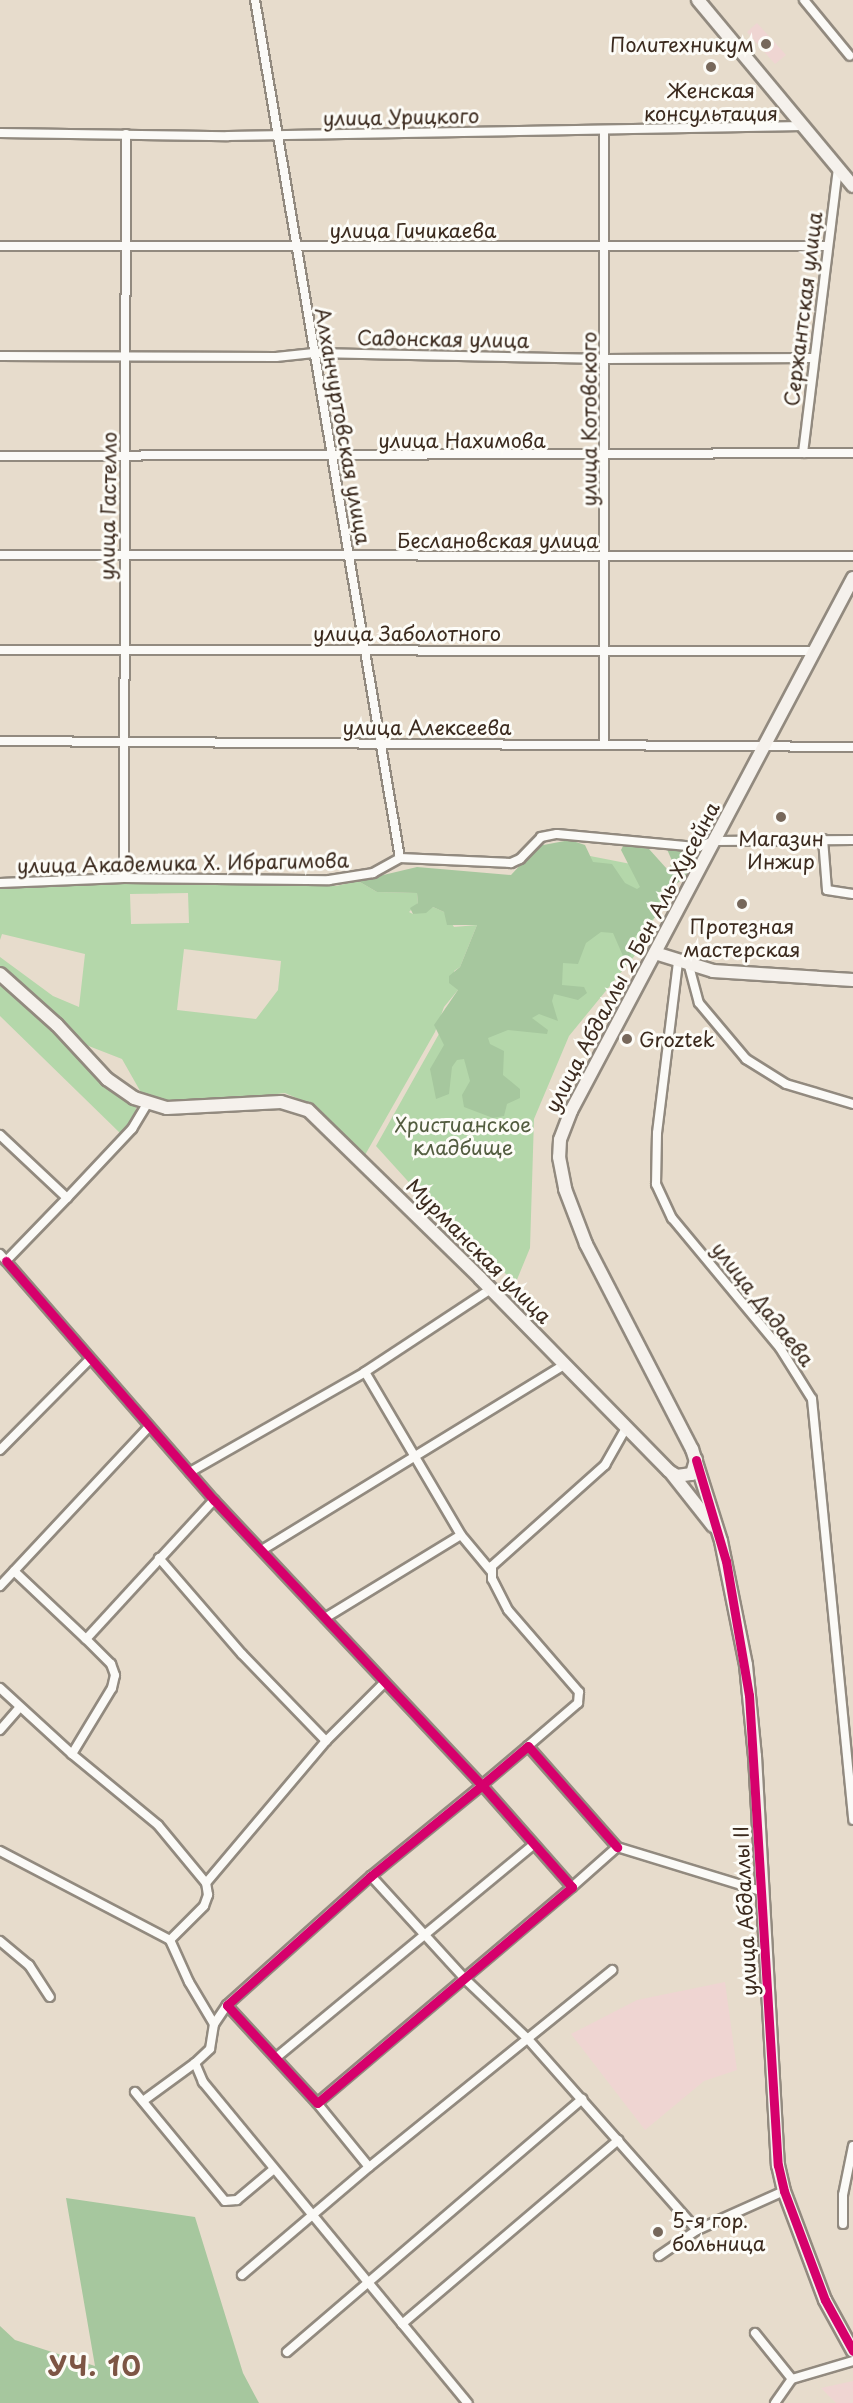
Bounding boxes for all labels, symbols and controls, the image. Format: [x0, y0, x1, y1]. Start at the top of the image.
place label: Политехникум [610, 32, 754, 56]
marker: Политехникум [759, 37, 773, 51]
marker: Женская консультация [702, 58, 720, 76]
place label: Женская консультация [644, 78, 778, 125]
street label: улица Урицкого [322, 104, 480, 130]
street label: Сержантская улица [779, 210, 827, 408]
street label: улица Гичикаева [329, 218, 497, 242]
street label: Алханчуртовская улица [310, 305, 376, 547]
street label: Садонская улица [356, 325, 530, 353]
street label: улица Котовского [577, 331, 601, 507]
street label: улица Нахимова [378, 428, 546, 452]
street label: улица Гастелло [95, 431, 121, 581]
street label: Беслановская улица [397, 528, 599, 552]
street label: улица Заболотного [313, 621, 501, 645]
street label: улица Алексеева [342, 715, 512, 739]
street label: улица Абдаллы 2 Бен Аль-Хусейна [539, 797, 725, 1117]
marker: Магазин Инжир [774, 810, 788, 824]
place label: Магазин Инжир [738, 826, 824, 873]
street label: улица Академика Х. Ибрагимова [15, 848, 351, 878]
marker: Протезная мастерская [735, 897, 749, 911]
place label: Протезная мастерская [684, 914, 800, 961]
place label: Groztek [639, 1027, 715, 1051]
marker: Groztek [620, 1032, 634, 1046]
park label: Христианское кладбище [394, 1113, 532, 1160]
street label: Мурманская улица [401, 1173, 557, 1329]
street label: улица Дадаева [707, 1236, 819, 1372]
street label: улица Абдаллы II [729, 1825, 761, 1997]
place label: 5-я гор. больница [672, 2208, 765, 2255]
marker: 5-я гор. больница [649, 2223, 667, 2241]
district label: УЧ. 10 [48, 2350, 142, 2382]

